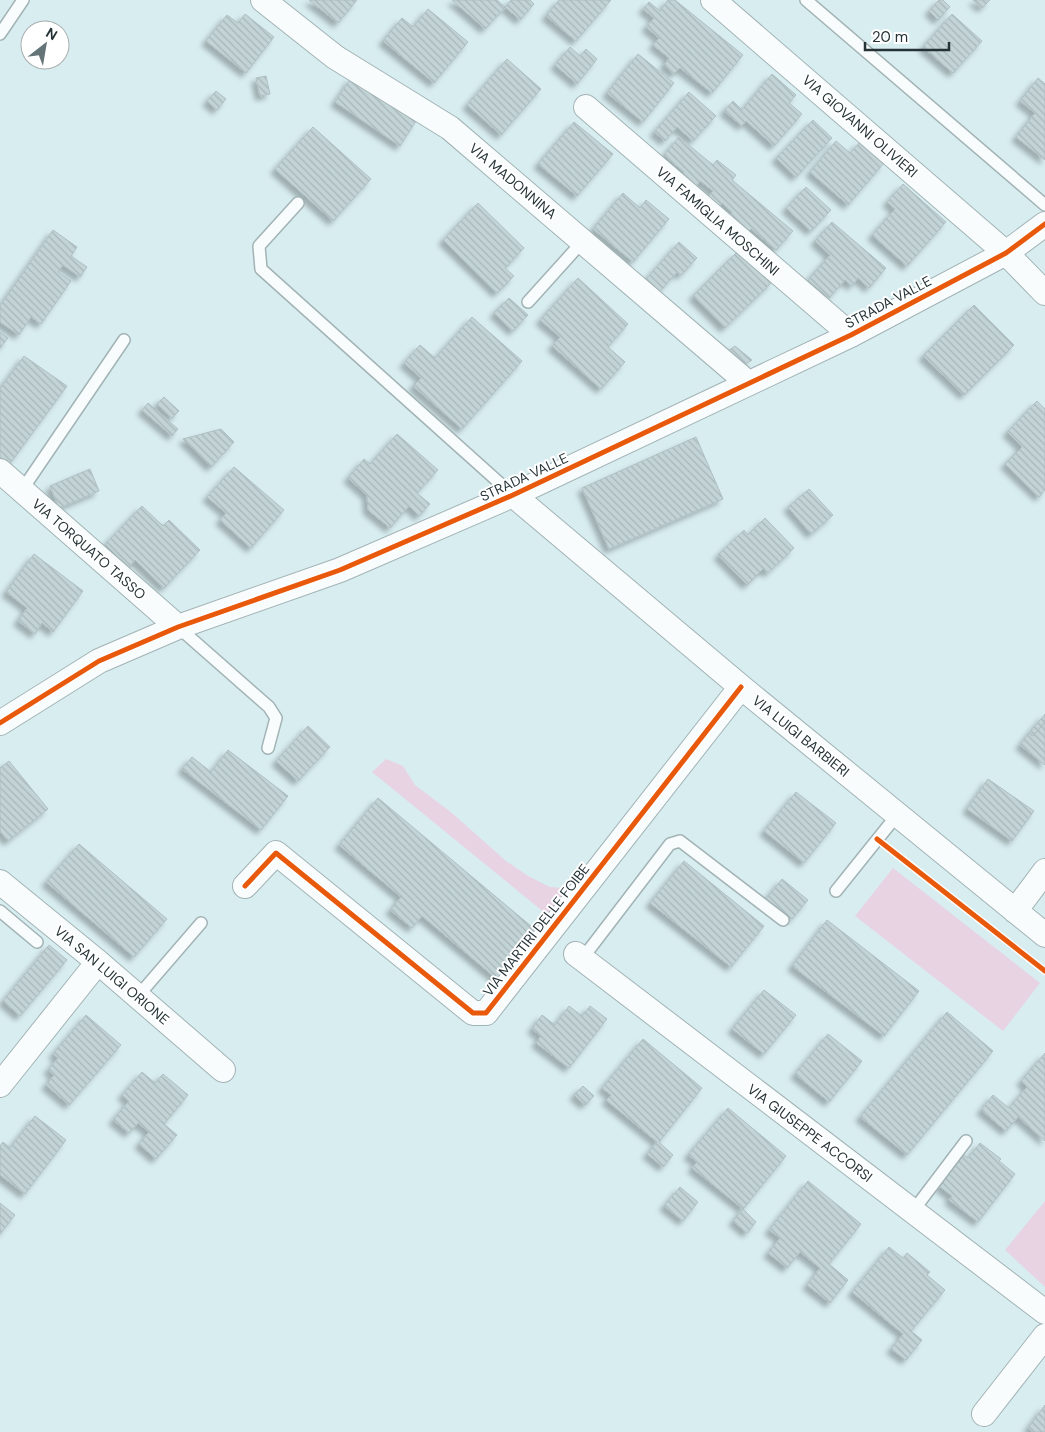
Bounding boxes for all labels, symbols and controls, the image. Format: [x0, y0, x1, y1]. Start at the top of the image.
north arrow [20, 20, 70, 70]
scale bar [865, 20, 949, 52]
text: N [43, 24, 61, 44]
text: 20 m [872, 27, 908, 47]
street label: VIA GIOVANNI OLIVIERI [799, 71, 921, 181]
street label: VIA MADONNINA [466, 139, 560, 223]
street label: VIA FAMIGLIA MOSCHINI [653, 163, 783, 279]
street label: STRADA VALLE [842, 272, 934, 332]
street label: STRADA VALLE [477, 449, 571, 505]
street label: VIA TORQUATO TASSO [28, 495, 150, 603]
street label: VIA LUIGI BARBIERI [749, 691, 853, 781]
street label: VIA MARTIRI DELLE FOIBE [479, 860, 593, 1000]
street label: VIA SAN LUIGI ORIONE [51, 922, 173, 1028]
street label: VIA GIUSEPPE ACCORSI [744, 1080, 876, 1186]

